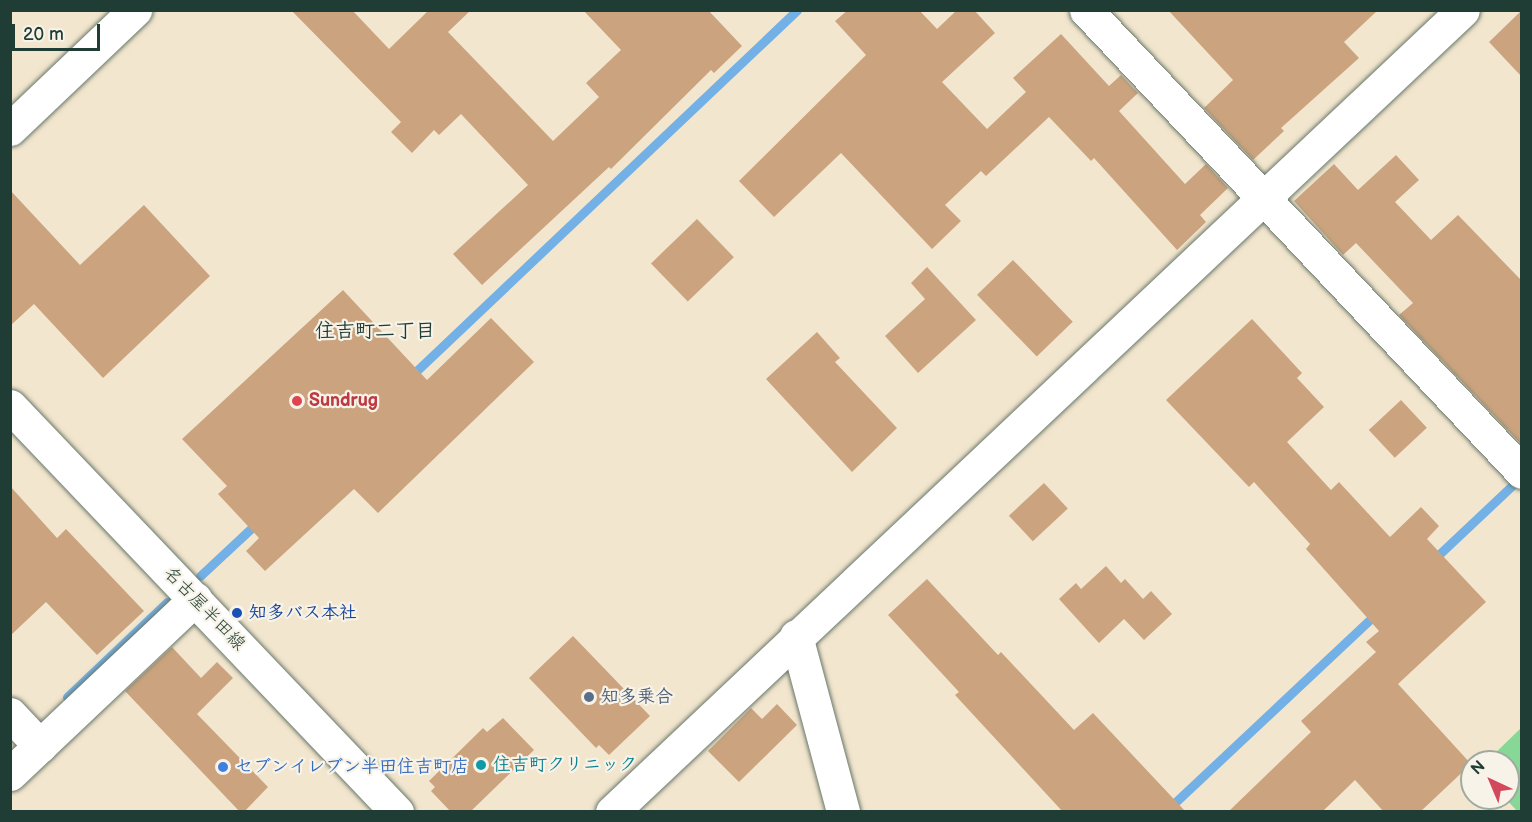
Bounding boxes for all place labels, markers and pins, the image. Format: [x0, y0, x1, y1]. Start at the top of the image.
place label: Sundrug [309, 390, 378, 412]
marker: Sundrug [290, 394, 304, 408]
place label: 知多バス本社 [249, 602, 357, 624]
marker: 知多バス本社 [230, 606, 244, 620]
place label: 知多乗合 [601, 686, 673, 708]
marker: 知多乗合 [582, 690, 596, 704]
place label: 住吉町クリニック [493, 754, 637, 776]
place label: セブンイレブン半田住吉町店 [235, 756, 469, 778]
marker: 住吉町クリニック [474, 758, 488, 772]
marker: セブンイレブン半田住吉町店 [216, 760, 230, 774]

